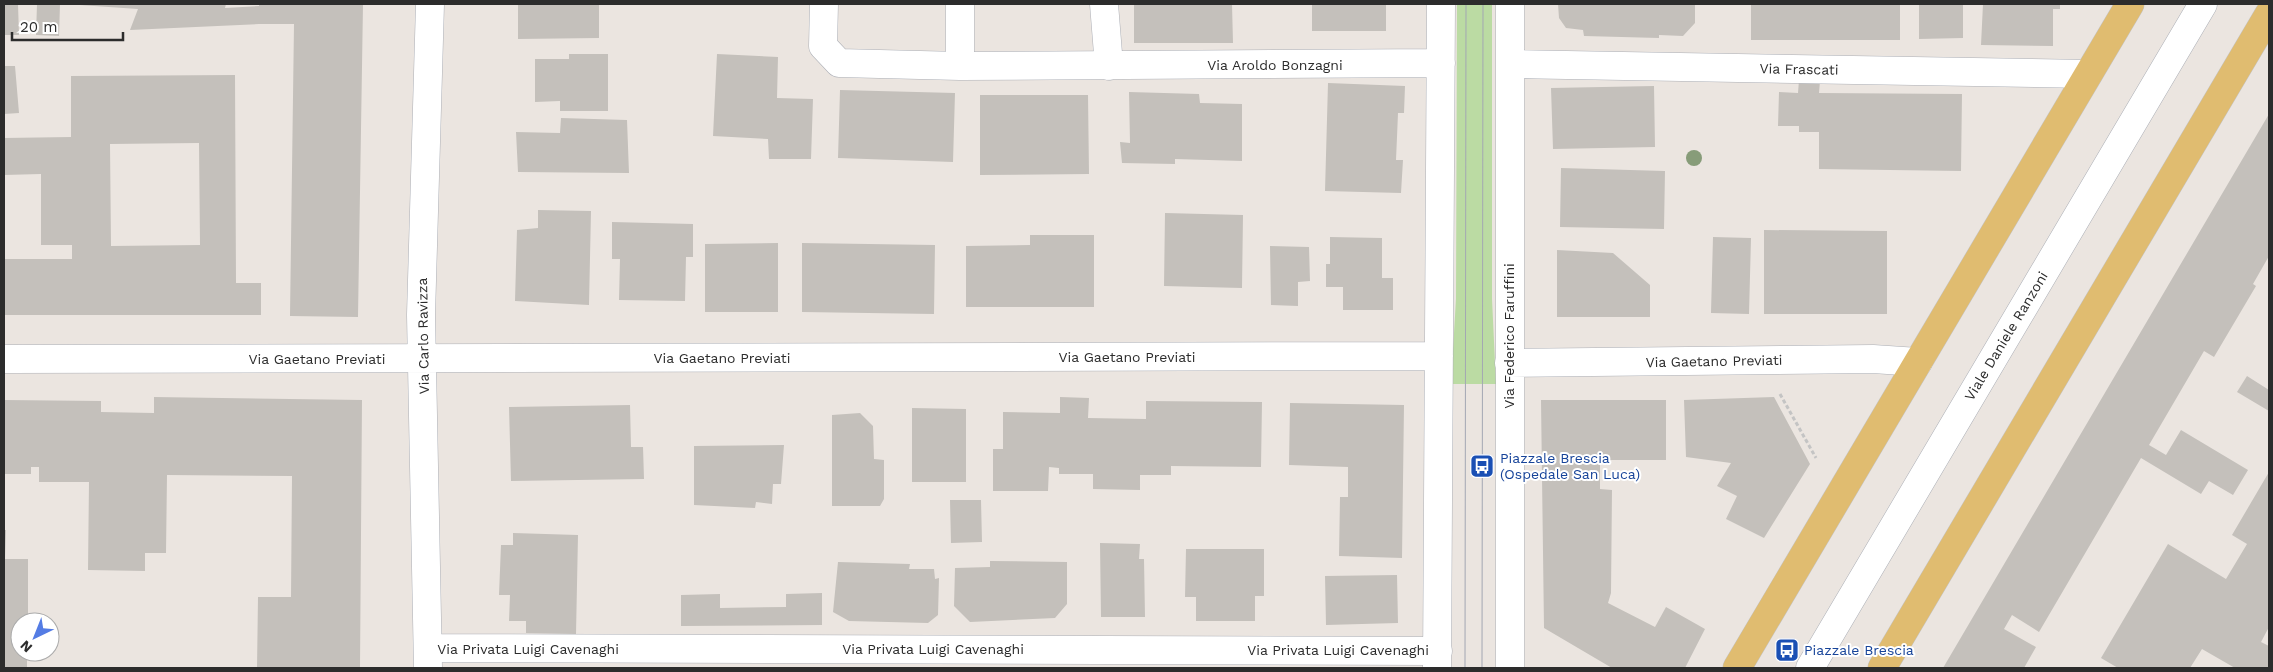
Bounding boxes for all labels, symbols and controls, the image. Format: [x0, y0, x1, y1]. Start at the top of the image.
scale bar [12, 10, 124, 42]
text: 20 m [20, 18, 58, 36]
street label: Via Aroldo Bonzagni [1207, 57, 1343, 73]
street label: Via Frascati [1759, 60, 1839, 78]
street label: Via Federico Faruffini [1501, 263, 1517, 409]
street label: Viale Daniele Ranzoni [1961, 269, 2051, 403]
street label: Via Carlo Ravizza [414, 277, 432, 395]
street label: Via Gaetano Previati [1059, 349, 1195, 365]
street label: Via Gaetano Previati [654, 350, 790, 366]
street label: Via Gaetano Previati [249, 351, 385, 367]
street label: Via Gaetano Previati [1645, 352, 1783, 370]
place label: Piazzale Brescia (Ospedale San Luca) [1500, 450, 1640, 482]
bus stop icon: Piazzale Brescia (Ospedale San Luca) [1469, 453, 1495, 479]
north arrow [10, 612, 60, 662]
text: N [17, 637, 35, 656]
bus stop icon: Piazzale Brescia [1774, 637, 1800, 663]
street label: Via Privata Luigi Cavenaghi [437, 641, 619, 657]
street label: Via Privata Luigi Cavenaghi [842, 641, 1024, 657]
street label: Via Privata Luigi Cavenaghi [1247, 642, 1429, 658]
place label: Piazzale Brescia [1804, 642, 1914, 658]

